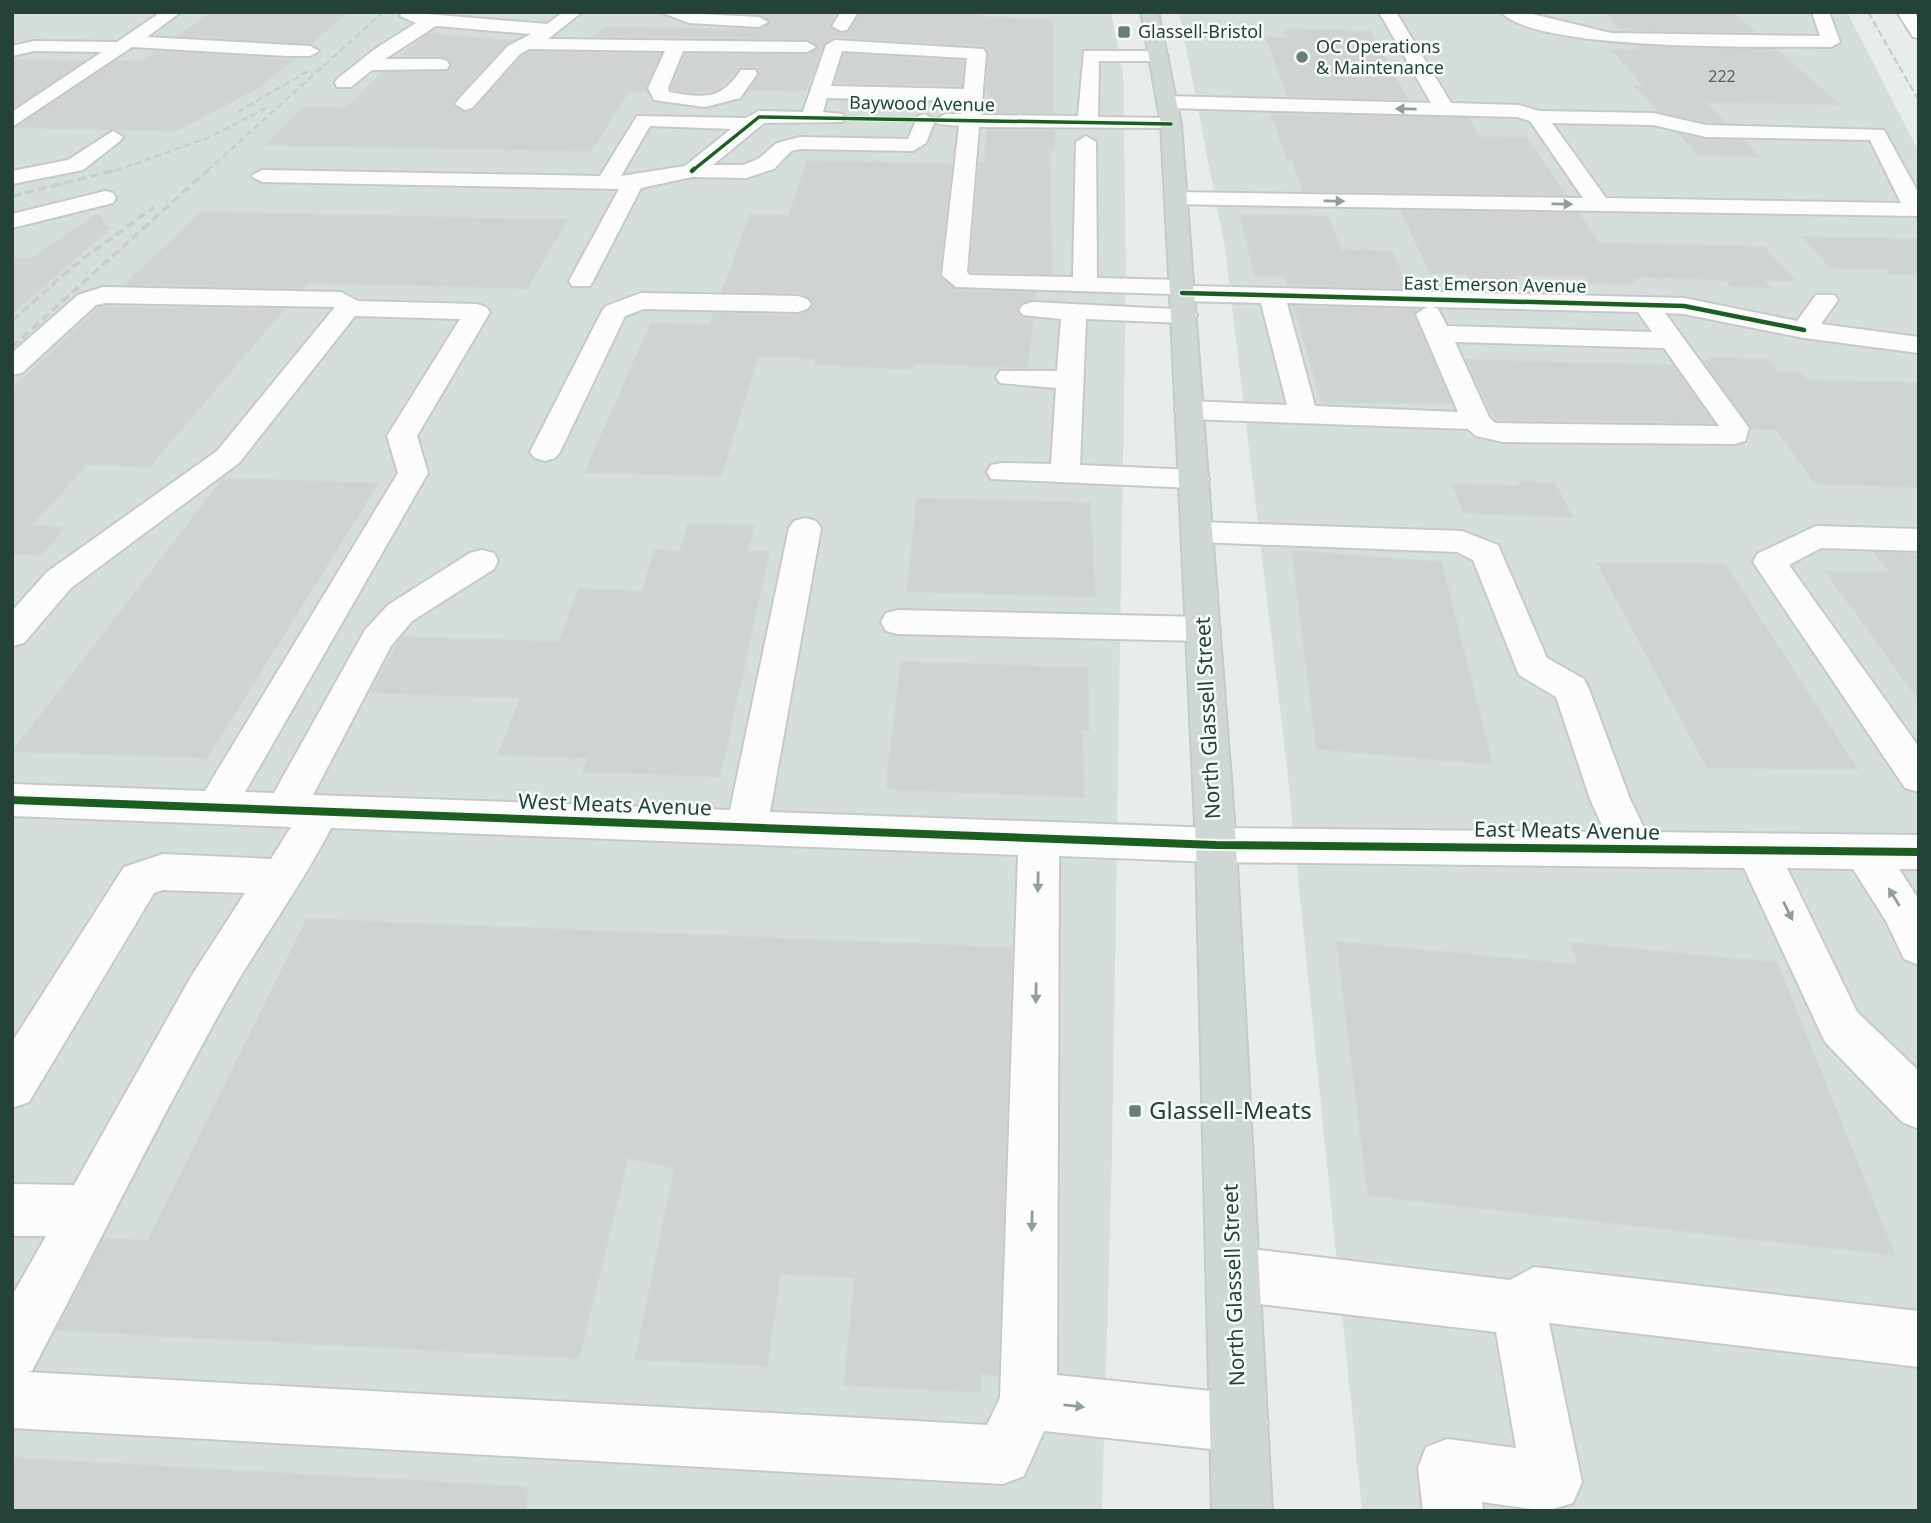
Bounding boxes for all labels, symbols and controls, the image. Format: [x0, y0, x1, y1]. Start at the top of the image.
place label: Glassell-Bristol [1138, 19, 1263, 43]
marker: Glassell-Bristol [1116, 24, 1132, 40]
place label: OC Operations & Maintenance [1316, 34, 1444, 79]
marker: OC Operations & Maintenance [1294, 49, 1310, 65]
house number: 222 [1708, 65, 1736, 87]
street label: Baywood Avenue [849, 90, 995, 116]
one-way arrow [1395, 103, 1417, 114]
one-way arrow [1323, 195, 1345, 207]
one-way arrow [1551, 198, 1573, 210]
street label: East Emerson Avenue [1403, 270, 1587, 298]
street label: North Glassell Street [1188, 616, 1226, 820]
street label: West Meats Avenue [518, 787, 712, 821]
street label: East Meats Avenue [1474, 814, 1660, 846]
one-way arrow [1033, 871, 1044, 893]
one-way arrow [1887, 888, 1901, 906]
one-way arrow [1782, 901, 1794, 921]
one-way arrow [1030, 982, 1042, 1004]
place label: Glassell-Meats [1149, 1093, 1312, 1126]
marker: Glassell-Meats [1127, 1103, 1143, 1119]
street label: North Glassell Street [1215, 1183, 1251, 1387]
one-way arrow [1026, 1210, 1037, 1232]
one-way arrow [1064, 1401, 1086, 1412]

